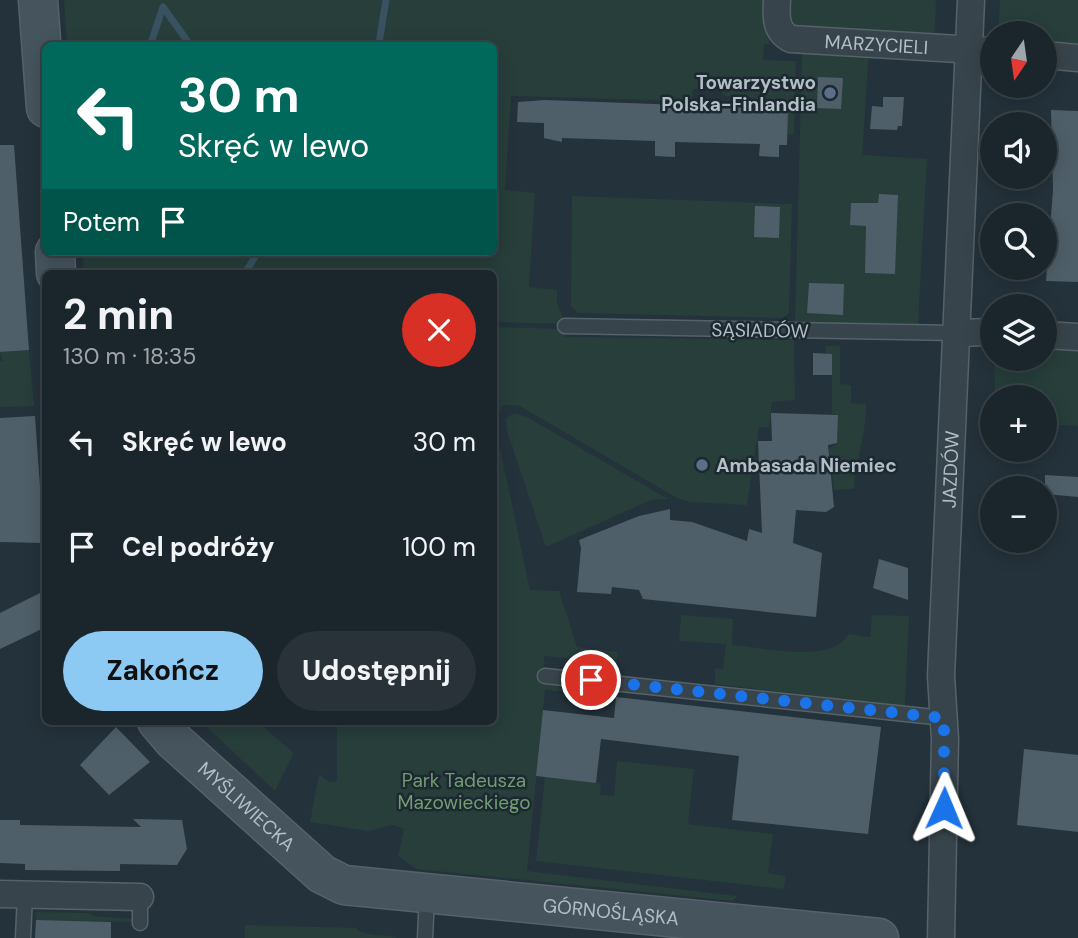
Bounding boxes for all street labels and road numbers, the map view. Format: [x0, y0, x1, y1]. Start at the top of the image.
street label: MARZYCIELI [824, 29, 929, 60]
street label: SĄSIADÓW [711, 317, 809, 344]
street label: JAZDÓW [936, 430, 965, 509]
street label: MYŚLIWIECKA [192, 756, 301, 857]
street label: GÓRNOŚLĄSKA [542, 893, 680, 931]

